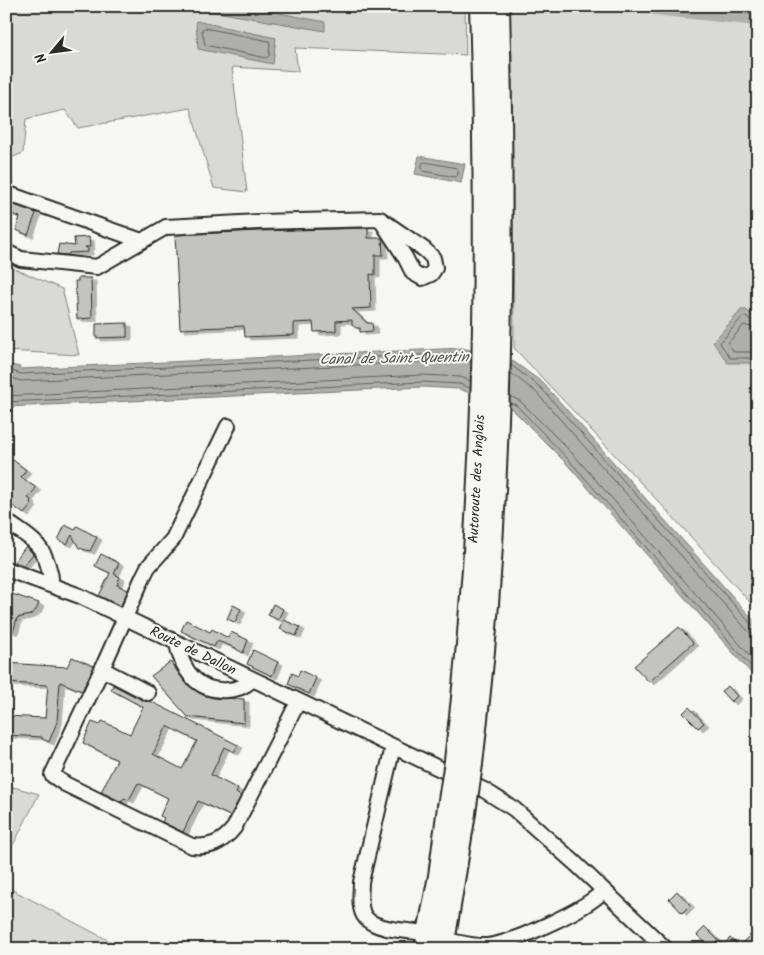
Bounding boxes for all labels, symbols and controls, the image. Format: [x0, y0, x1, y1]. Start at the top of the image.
north arrow [28, 28, 78, 78]
text: N [30, 48, 53, 67]
water label: Canal de Saint-Quentin [319, 346, 470, 372]
street label: Autoroute des Anglais [463, 414, 491, 544]
street label: Route de Dallon [146, 621, 240, 681]

